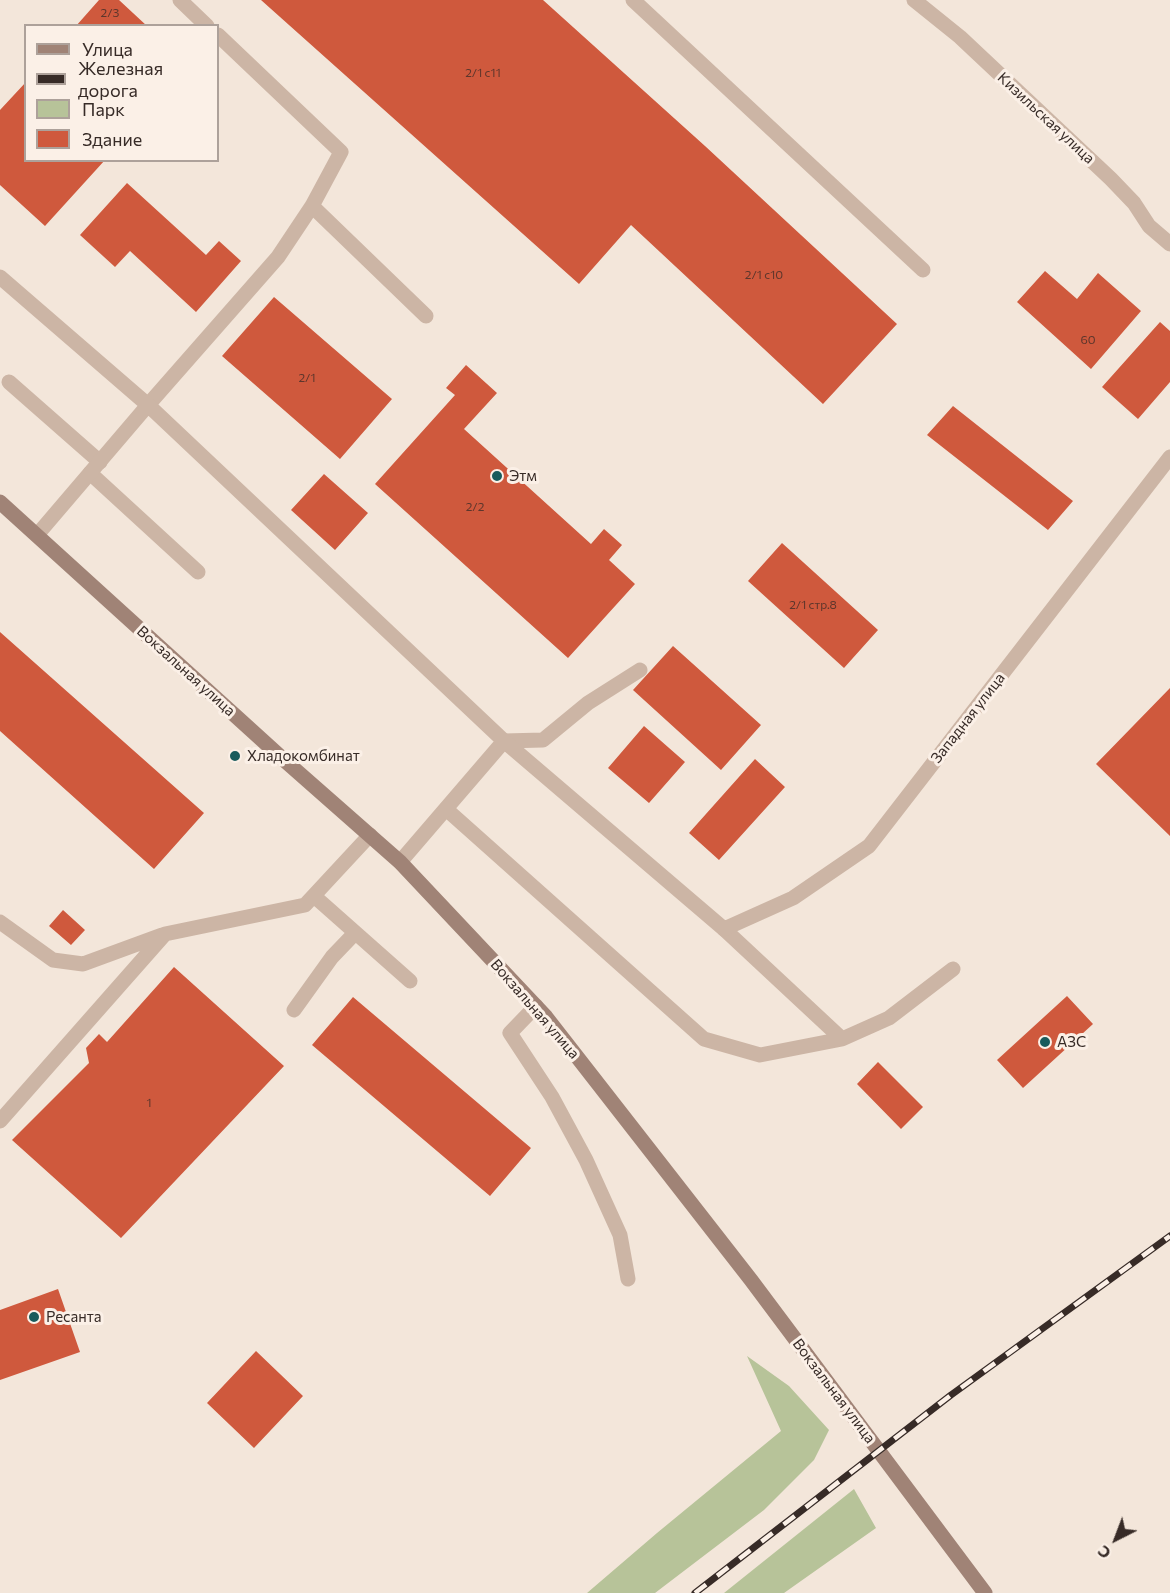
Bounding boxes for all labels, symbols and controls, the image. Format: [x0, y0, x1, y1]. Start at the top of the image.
house number: 2/3 [101, 6, 119, 20]
legend [24, 24, 219, 162]
text: Улица [82, 38, 133, 60]
text: Железная дорога [78, 57, 163, 101]
house number: 2/1 с11 [465, 66, 501, 80]
street label: Кизильская улица [994, 68, 1098, 168]
text: Парк [82, 98, 125, 120]
text: Здание [82, 128, 142, 150]
house number: 2/1 с10 [745, 268, 783, 282]
house number: 60 [1080, 333, 1096, 347]
house number: 2/1 [298, 371, 316, 385]
place label: Этм [509, 467, 537, 485]
marker: Этм [490, 469, 504, 483]
house number: 2/2 [466, 500, 484, 514]
house number: 2/1 стр.8 [789, 598, 837, 612]
street label: Вокзальная улица [133, 622, 239, 720]
street label: Западная улица [927, 669, 1009, 767]
place label: Хладокомбинат [247, 747, 360, 765]
marker: Хладокомбинат [228, 749, 242, 763]
street label: Вокзальная улица [487, 955, 583, 1063]
place label: АЗС [1057, 1033, 1086, 1051]
marker: АЗС [1038, 1035, 1052, 1049]
house number: 1 [146, 1096, 152, 1110]
place label: Ресанта [46, 1308, 102, 1326]
marker: Ресанта [27, 1310, 41, 1324]
street label: Вокзальная улица [789, 1335, 879, 1447]
north arrow [1086, 1509, 1146, 1569]
text: С [1093, 1542, 1114, 1563]

